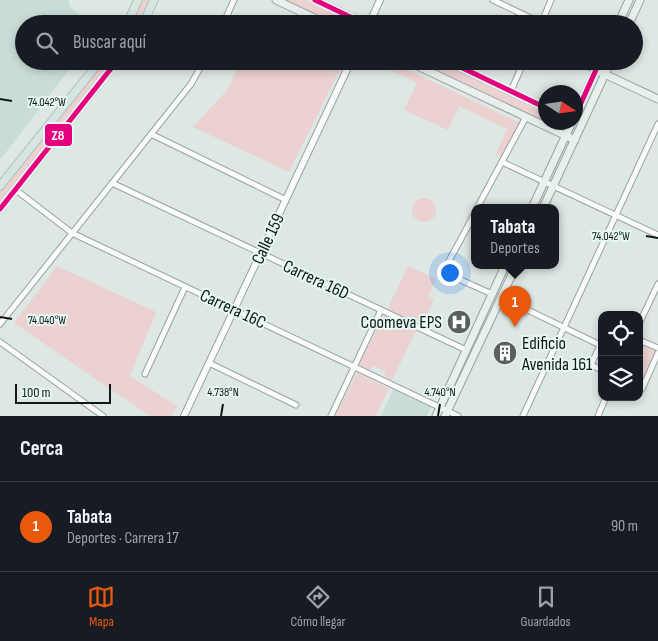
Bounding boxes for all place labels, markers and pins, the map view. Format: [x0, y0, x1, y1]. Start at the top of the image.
pin: 1 [499, 286, 531, 327]
hospital icon: Coomeva EPS [446, 309, 472, 335]
place label: Coomeva EPS [361, 312, 442, 333]
place label: Edificio Avenida 161 [521, 333, 593, 375]
building icon: Edificio Avenida 161 [492, 340, 518, 366]

